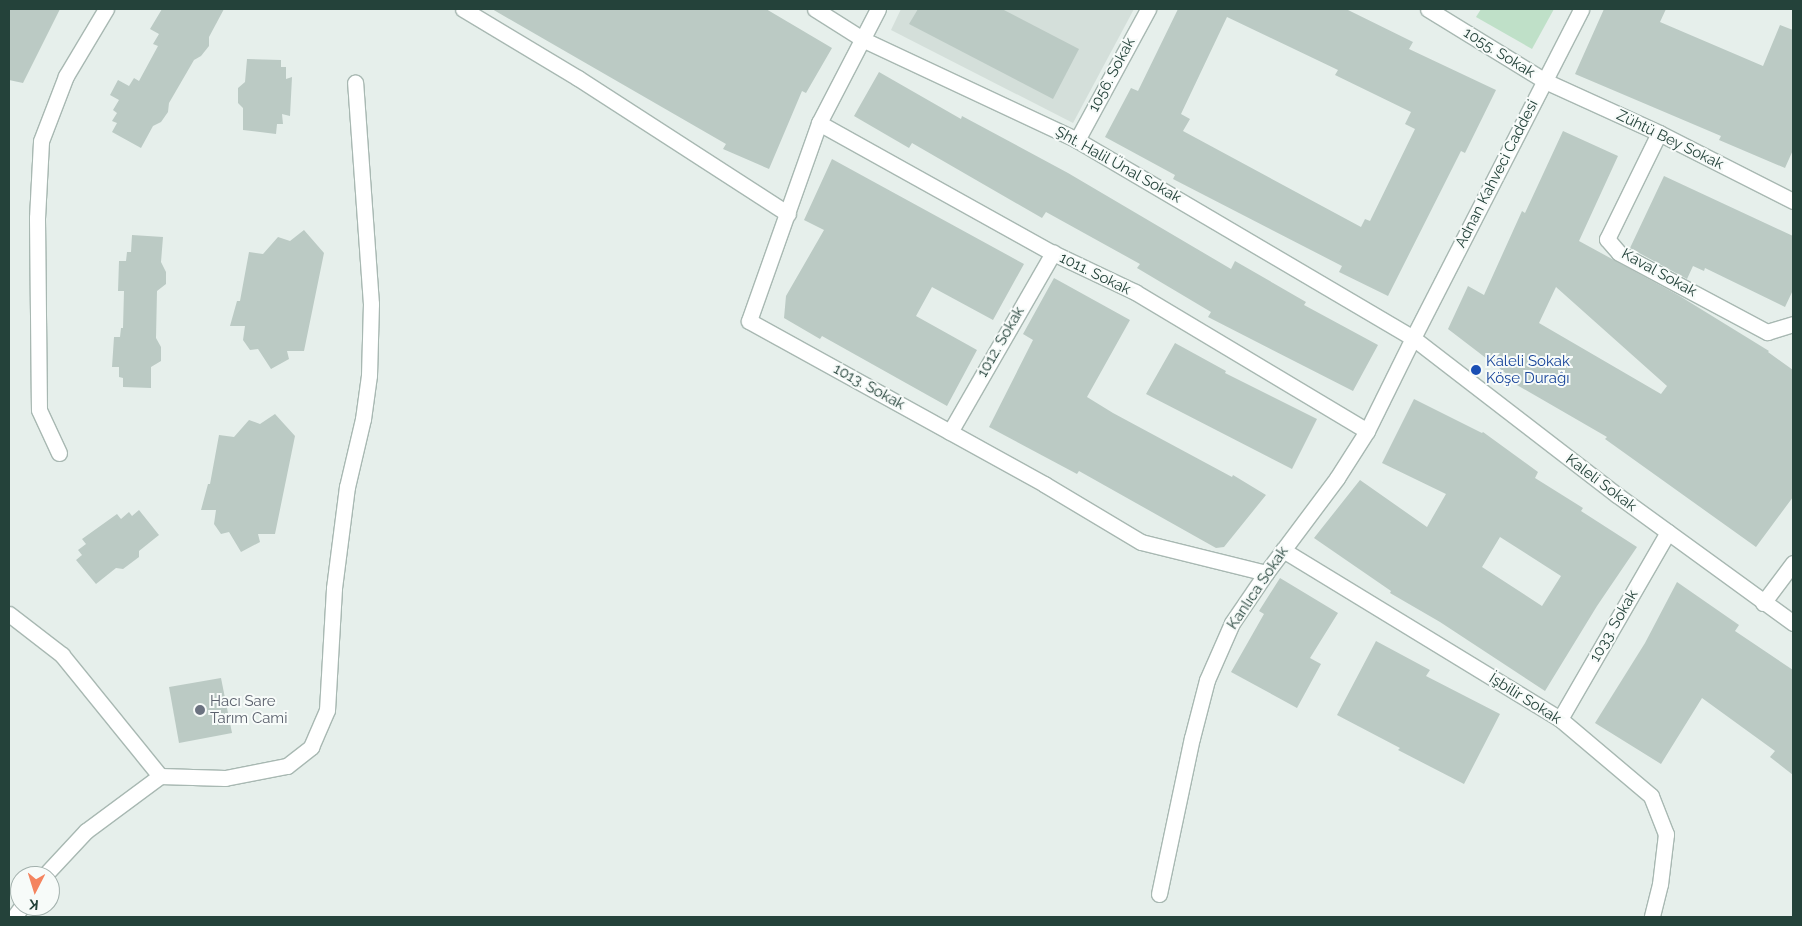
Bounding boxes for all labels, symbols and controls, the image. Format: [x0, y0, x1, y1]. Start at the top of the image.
street label: 1055. Sokak [1460, 24, 1538, 82]
street label: 1056. Sokak [1085, 35, 1139, 115]
street label: Adnan Kahveci Caddesi [1452, 97, 1542, 251]
street label: Zühtü Bey Sokak [1613, 106, 1727, 174]
street label: Şht. Halil Ünal Sokak [1052, 123, 1184, 207]
street label: Kaval Sokak [1618, 245, 1700, 301]
street label: 1011. Sokak [1056, 249, 1134, 299]
street label: 1012. Sokak [974, 303, 1028, 381]
place label: Kaleli Sokak Köşe Durağı [1486, 352, 1570, 387]
street label: 1013. Sokak [830, 360, 908, 414]
marker: Kaleli Sokak Köşe Durağı [1470, 364, 1482, 376]
street label: Kaleli Sokak [1562, 451, 1640, 515]
street label: Kanlıca Sokak [1224, 543, 1292, 633]
street label: 1033. Sokak [1586, 587, 1642, 665]
street label: İşbilir Sokak [1485, 670, 1565, 728]
place label: Hacı Sare Tarım Cami [210, 692, 287, 727]
marker: Hacı Sare Tarım Cami [194, 704, 206, 716]
north arrow [10, 866, 60, 916]
text: K [28, 897, 39, 913]

